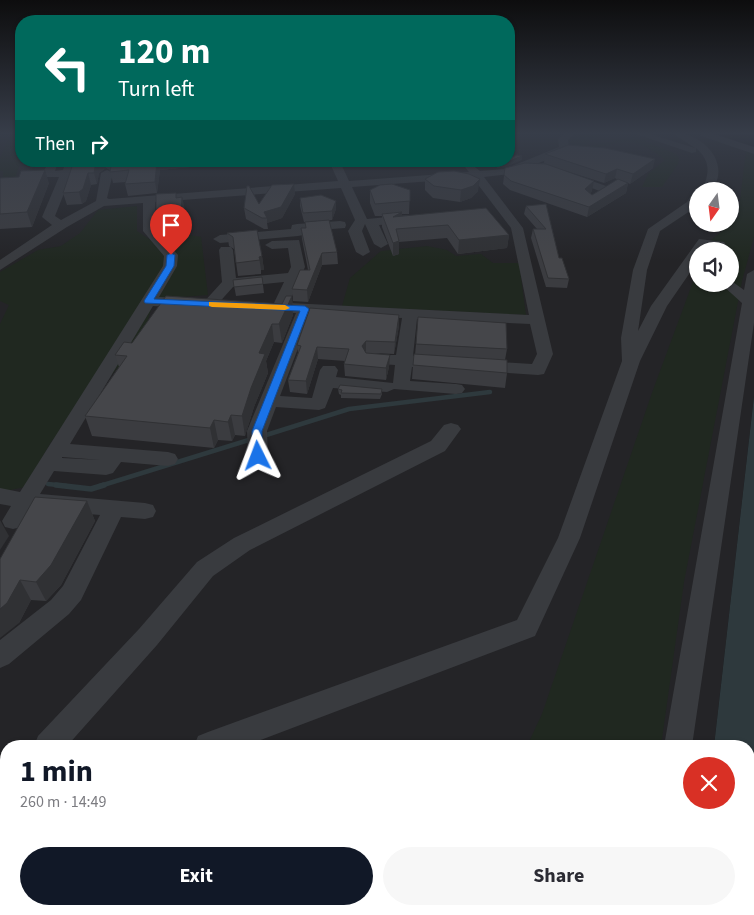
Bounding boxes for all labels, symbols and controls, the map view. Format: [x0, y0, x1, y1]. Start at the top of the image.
text: 120 m [118, 27, 210, 77]
icon: left [35, 35, 100, 100]
text: Turn left [118, 73, 194, 105]
icon: right [85, 130, 113, 158]
text: Then [35, 131, 75, 158]
north arrow [689, 182, 739, 232]
map controls [689, 182, 739, 292]
pin [150, 204, 192, 255]
icon: arrive [157, 211, 185, 239]
button: sound [689, 242, 739, 292]
position arrow [231, 429, 283, 481]
text: 1 min [20, 750, 93, 793]
button: close [683, 757, 735, 809]
text: 260 m · 14:49 [20, 791, 107, 813]
button: Exit [20, 847, 373, 905]
button: Share [383, 847, 735, 905]

